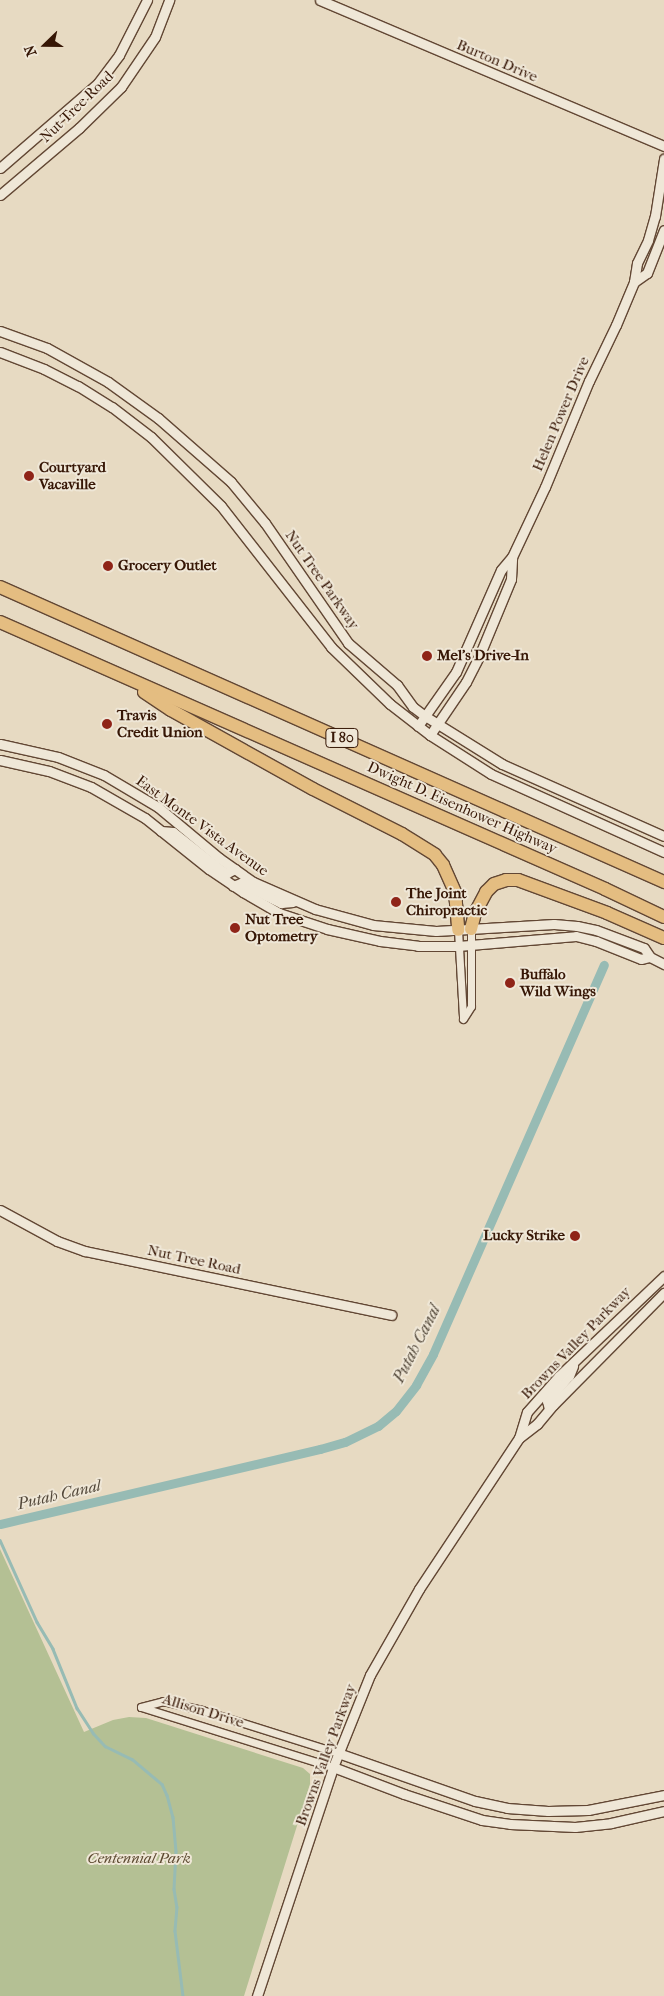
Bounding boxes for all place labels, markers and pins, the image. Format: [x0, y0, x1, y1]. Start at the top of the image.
place label: Courtyard Vacaville [39, 458, 106, 493]
marker: Courtyard Vacaville [23, 470, 35, 482]
place label: Grocery Outlet [118, 557, 217, 575]
marker: Grocery Outlet [102, 560, 114, 572]
place label: Mel's Drive-In [437, 647, 529, 665]
marker: Mel's Drive-In [421, 650, 433, 662]
place label: Travis Credit Union [117, 706, 203, 741]
marker: Travis Credit Union [101, 718, 113, 730]
place label: The Joint Chiropractic [406, 884, 487, 919]
marker: The Joint Chiropractic [390, 896, 402, 908]
place label: Nut Tree Optometry [245, 910, 318, 945]
marker: Nut Tree Optometry [229, 922, 241, 934]
place label: Buffalo Wild Wings [520, 965, 596, 1000]
marker: Buffalo Wild Wings [504, 977, 516, 989]
place label: Lucky Strike [483, 1227, 565, 1245]
marker: Lucky Strike [569, 1230, 581, 1242]

